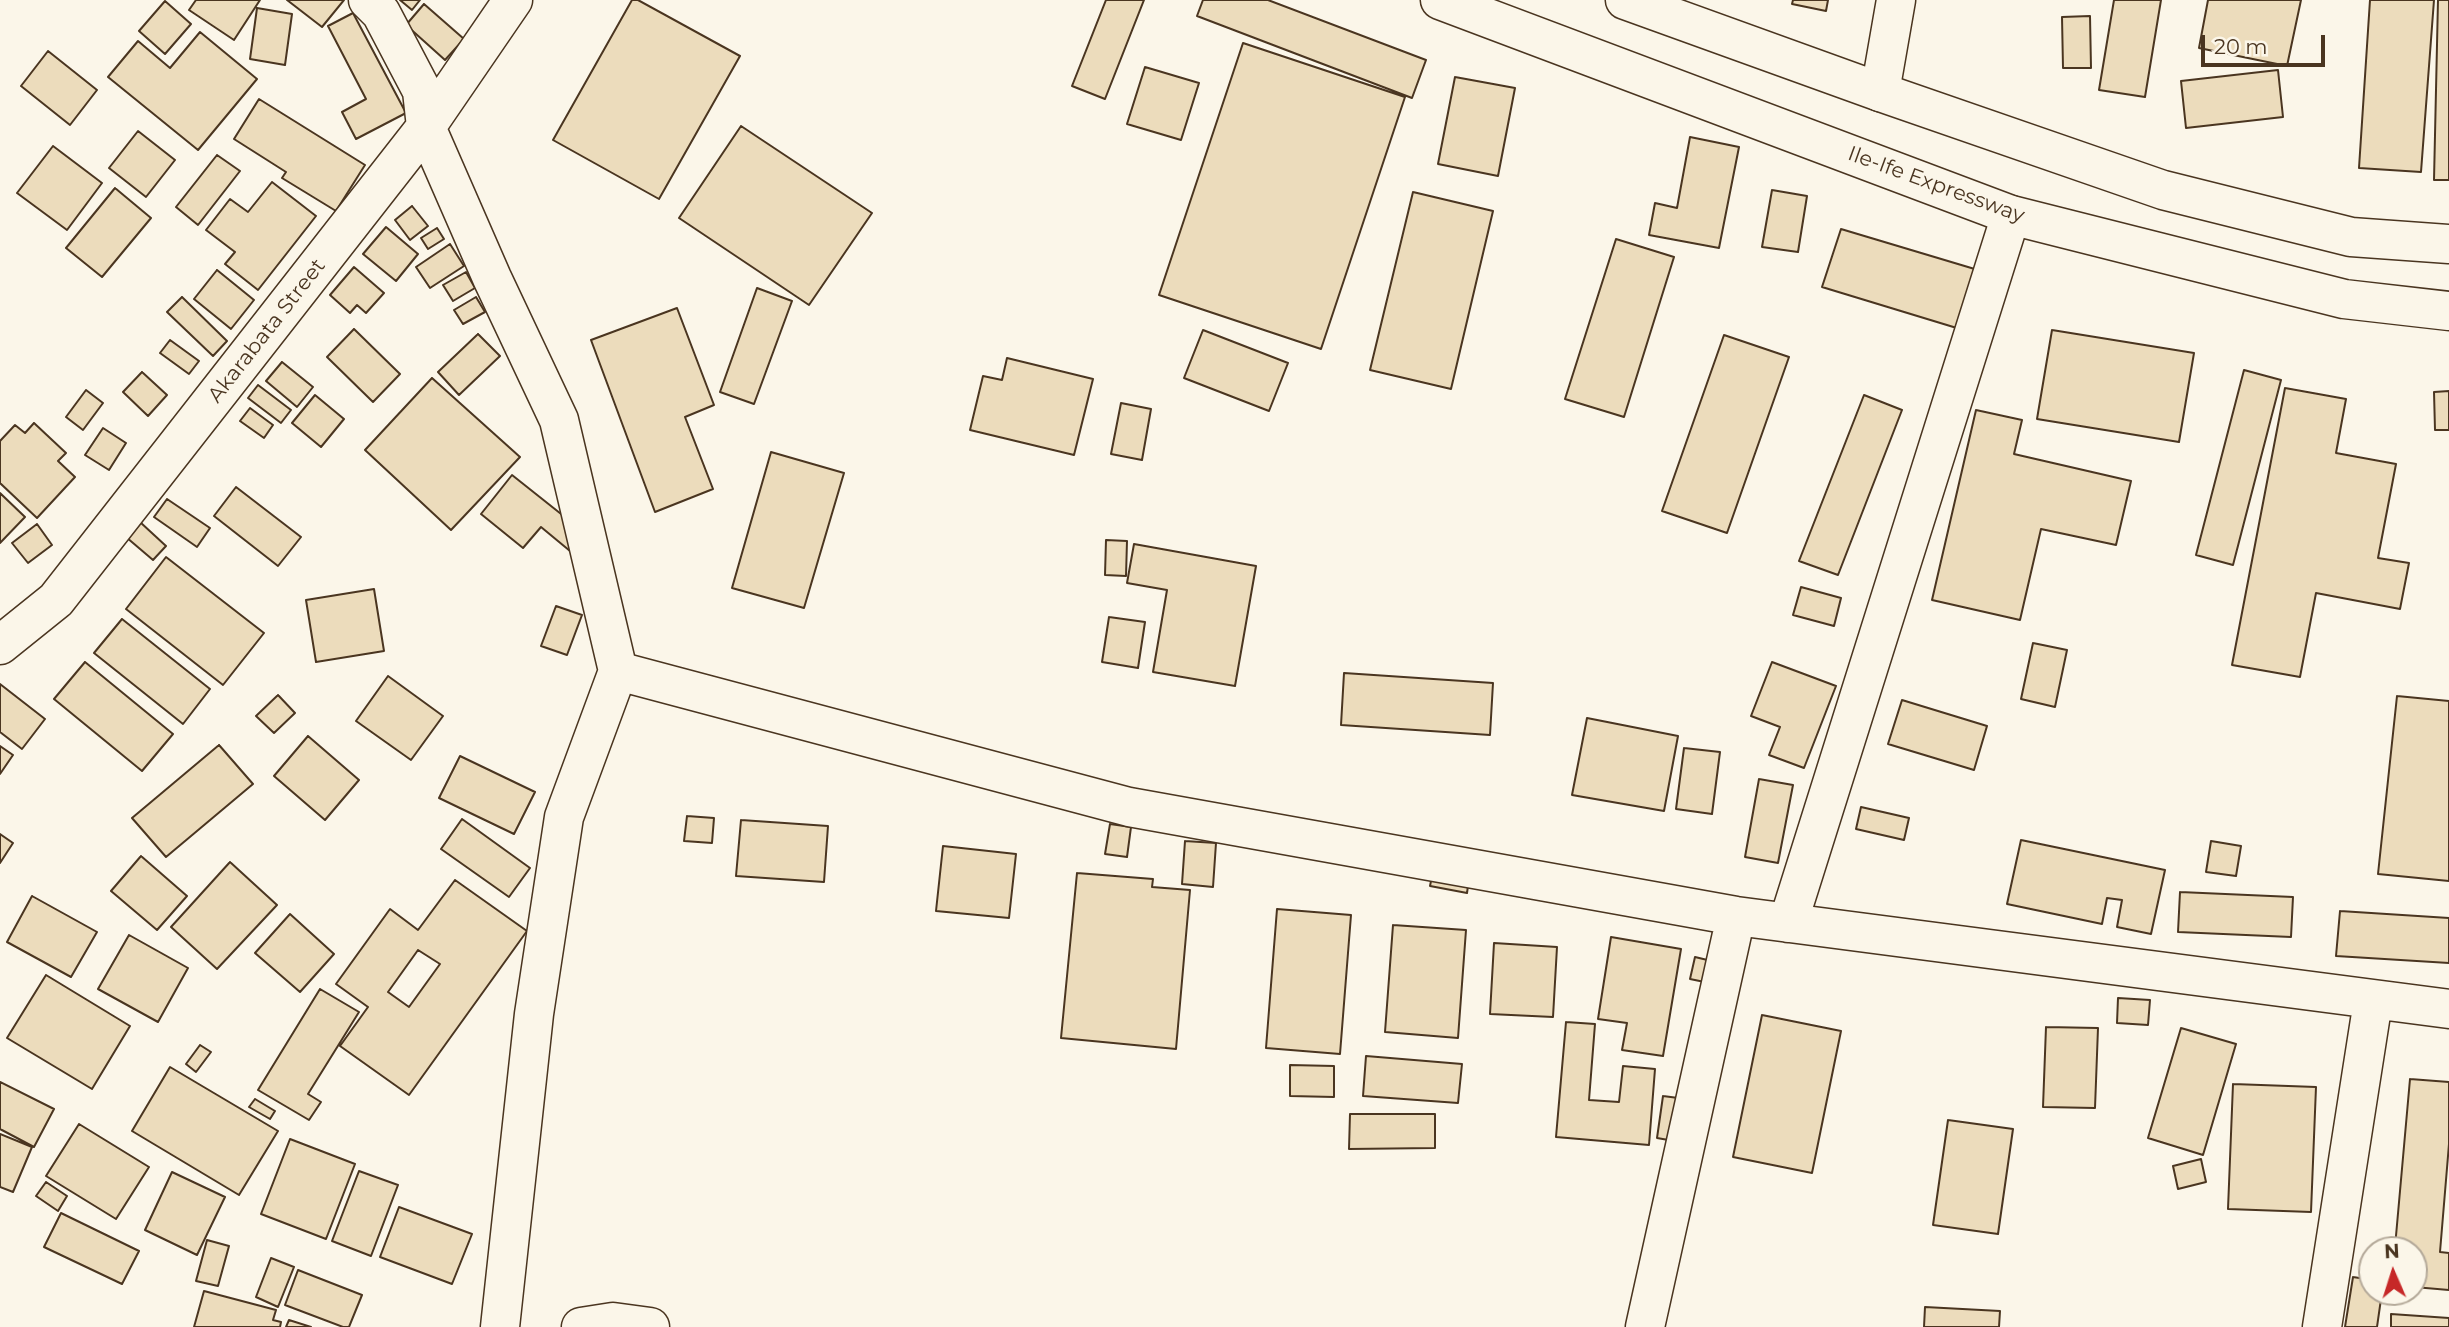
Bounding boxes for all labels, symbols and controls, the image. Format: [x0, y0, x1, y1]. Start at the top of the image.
scale bar [2204, 21, 2328, 65]
text: 20 m [2214, 34, 2268, 59]
street label: Ile-Ife Expressway [1844, 141, 2028, 229]
street label: Akarabata Street [203, 254, 331, 408]
north arrow [2358, 1236, 2428, 1306]
text: N [2384, 1240, 2400, 1263]

